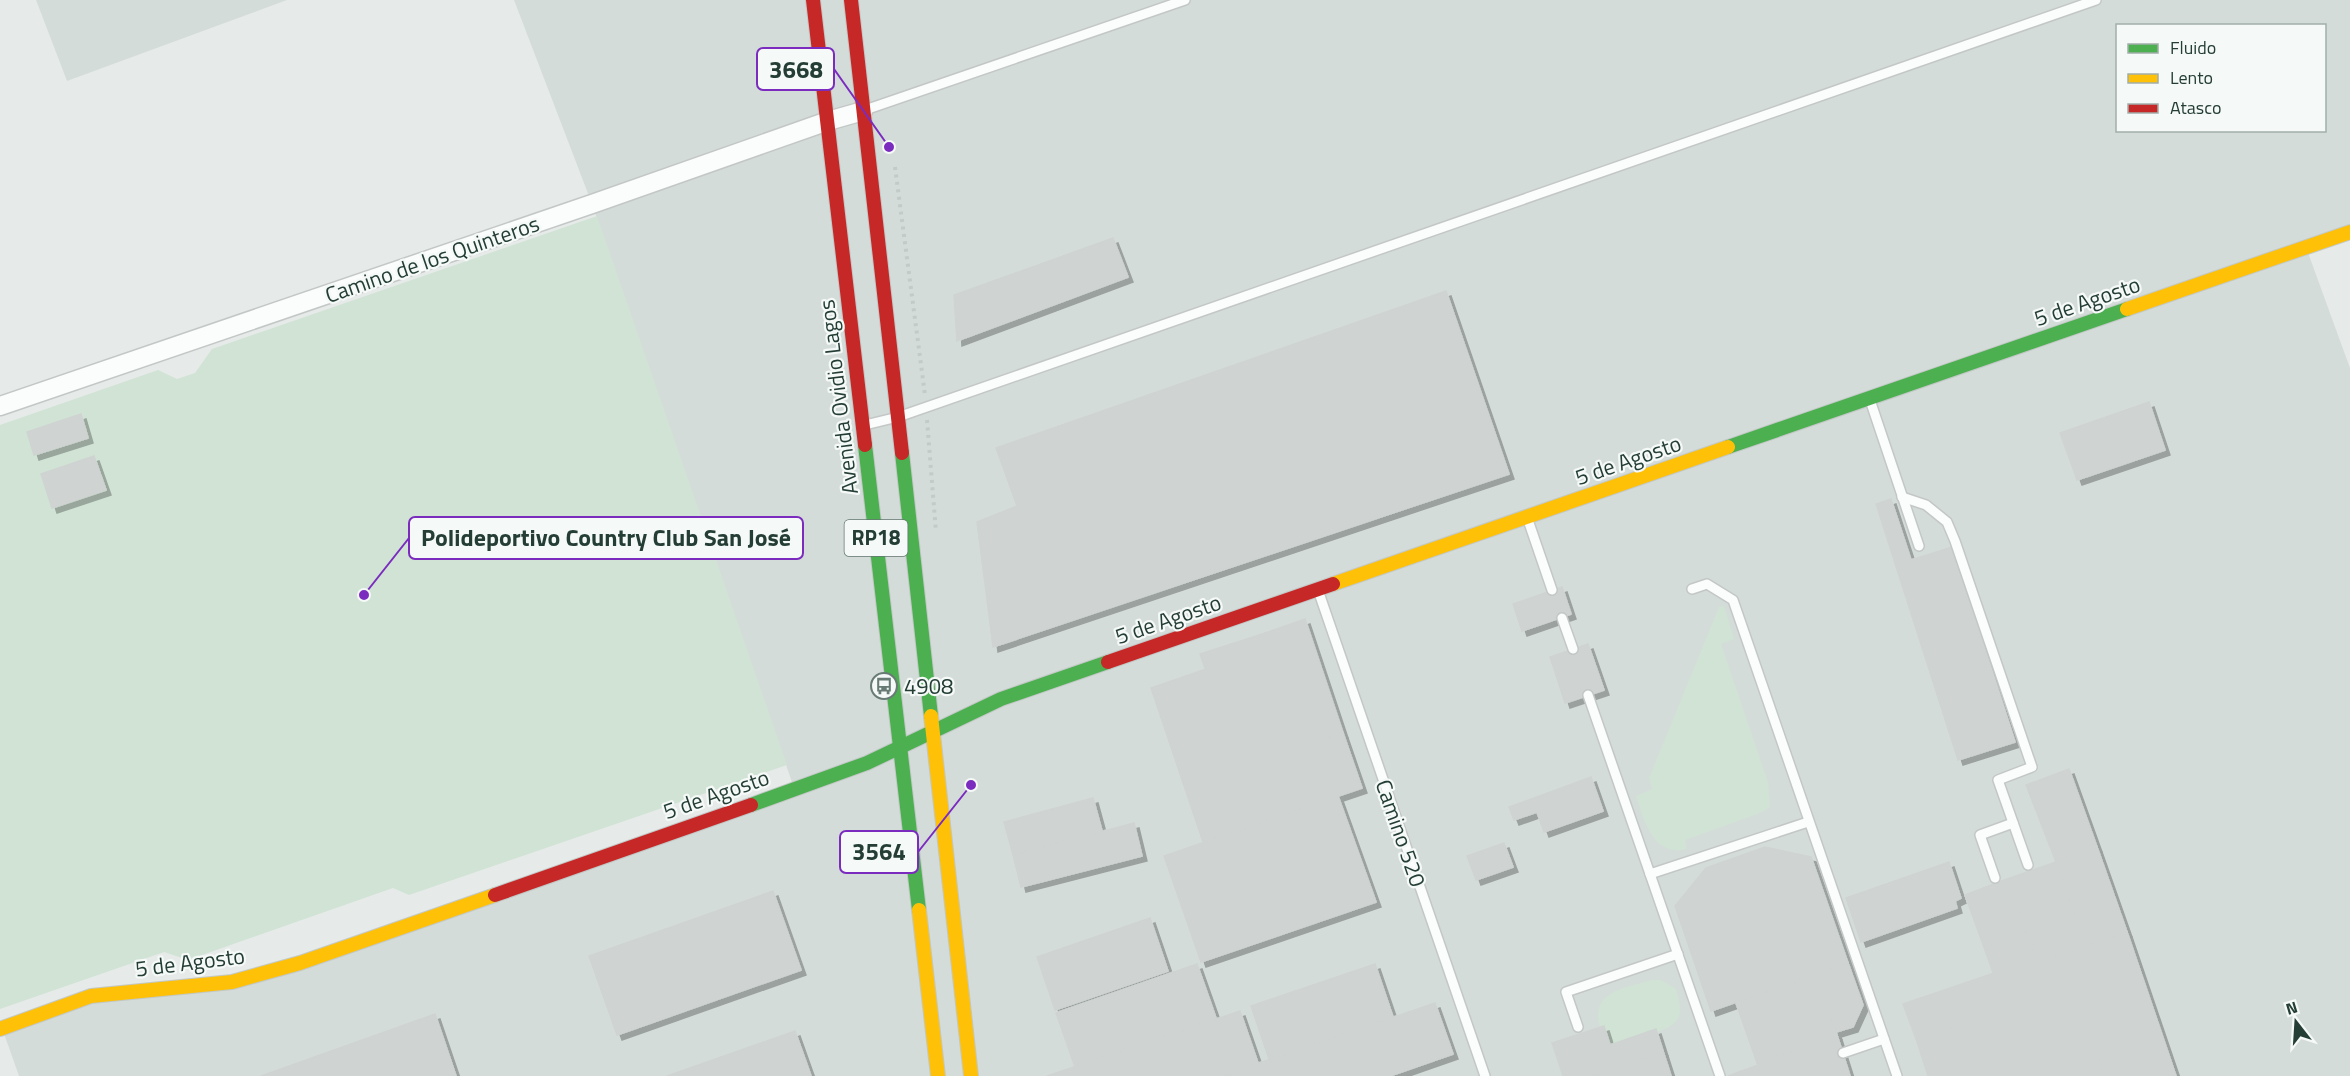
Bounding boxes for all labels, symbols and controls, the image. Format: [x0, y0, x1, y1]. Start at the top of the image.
legend [2116, 24, 2326, 132]
text: Fluido [2170, 34, 2216, 61]
callout: 3668 [757, 48, 834, 90]
text: 3668 [769, 51, 823, 87]
text: Lento [2170, 64, 2213, 91]
text: Atasco [2170, 94, 2221, 121]
street label: Camino de los Quinteros [320, 206, 544, 312]
street label: 5 de Agosto [2029, 267, 2145, 335]
street label: Avenida Ovidio Lagos [809, 298, 867, 496]
street label: 5 de Agosto [1570, 426, 1686, 494]
callout: Polideportivo Country Club San José [409, 517, 803, 559]
text: Polideportivo Country Club San José [421, 519, 791, 555]
road number: RP18 [844, 520, 908, 556]
street label: 5 de Agosto [1110, 585, 1226, 653]
place label: 4908 [904, 669, 953, 703]
bus stop icon: 4908 [869, 671, 899, 701]
street label: 5 de Agosto [658, 760, 774, 828]
street label: Camino 520 [1367, 775, 1435, 891]
callout: 3564 [840, 831, 918, 873]
text: 3564 [852, 833, 906, 869]
street label: 5 de Agosto [133, 938, 247, 986]
north arrow [2266, 992, 2326, 1052]
text: N [2283, 995, 2300, 1021]

